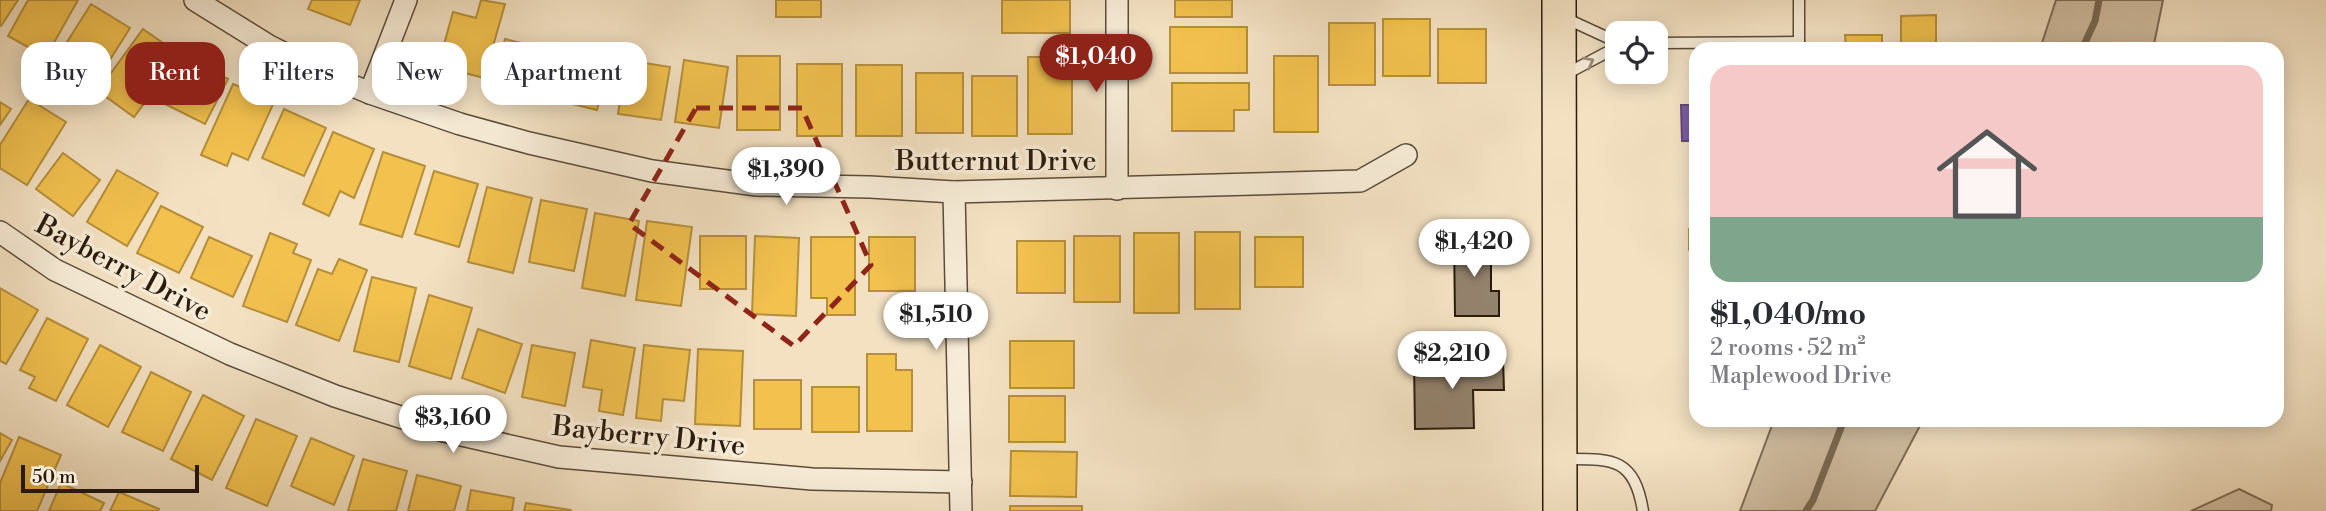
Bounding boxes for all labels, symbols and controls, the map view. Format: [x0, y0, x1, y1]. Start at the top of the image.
map controls [1605, 21, 1668, 84]
button: locate [1605, 21, 1668, 84]
pin: $1,040 [1039, 34, 1153, 94]
chip: Buy [21, 42, 111, 105]
chip: Rent [125, 42, 225, 105]
chip: Filters [239, 42, 358, 105]
chip: New [372, 42, 467, 105]
chip: Apartment [481, 42, 647, 105]
text: $1,040 [1056, 43, 1136, 71]
one-way arrow [1581, 57, 1594, 70]
icon: home [1924, 111, 2050, 237]
street label: Butternut Drive [894, 144, 1097, 179]
pin: $1,390 [729, 148, 843, 207]
text: $1,390 [747, 156, 825, 184]
street label: Bayberry Drive [29, 207, 217, 329]
pin: $1,420 [1417, 219, 1531, 279]
text: $1,420 [1435, 228, 1513, 256]
pin: $1,510 [879, 292, 993, 352]
text: $1,040/mo [1710, 296, 1866, 334]
text: $1,510 [899, 301, 973, 329]
pin: $2,210 [1395, 332, 1509, 391]
text: 2 rooms · 52 m² [1710, 334, 1866, 362]
text: $2,210 [1414, 340, 1490, 368]
text: Maplewood Drive [1710, 362, 1892, 390]
pin: $3,160 [396, 396, 510, 455]
text: $3,160 [415, 404, 491, 432]
street label: Bayberry Drive [550, 409, 747, 464]
scale bar [21, 462, 200, 494]
text: 50 m [32, 465, 76, 489]

